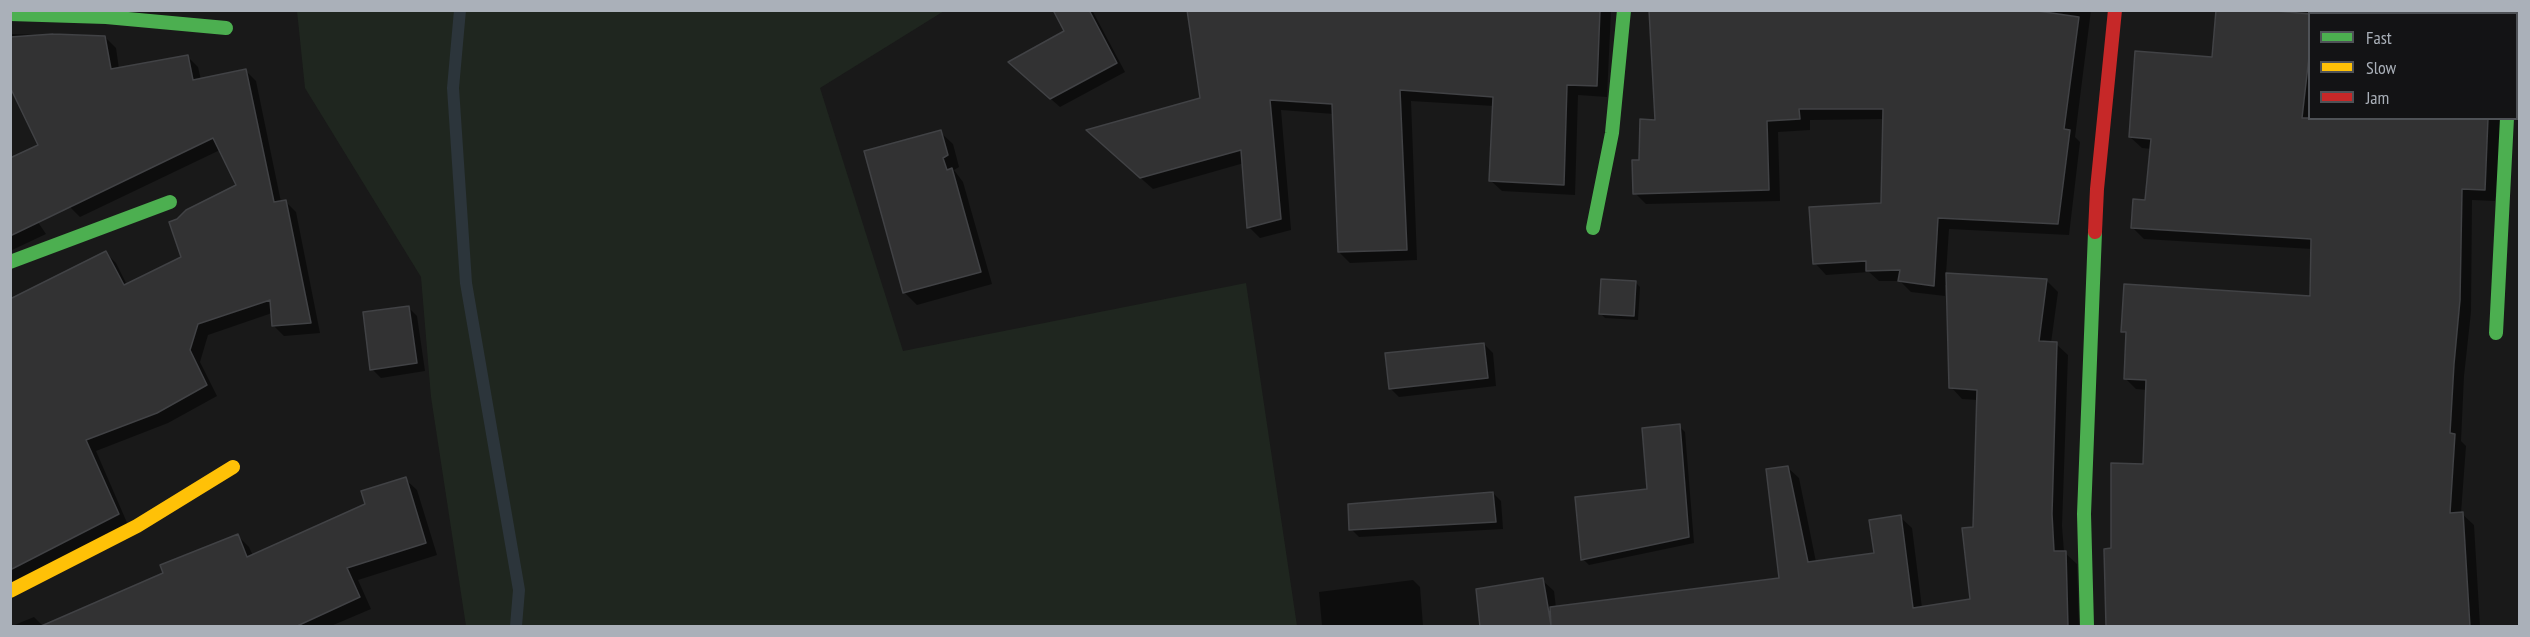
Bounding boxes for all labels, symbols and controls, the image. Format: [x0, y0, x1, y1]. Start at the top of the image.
legend [2308, 12, 2518, 120]
text: Fast [2366, 26, 2392, 49]
text: Slow [2366, 56, 2396, 79]
text: Jam [2366, 86, 2389, 109]

